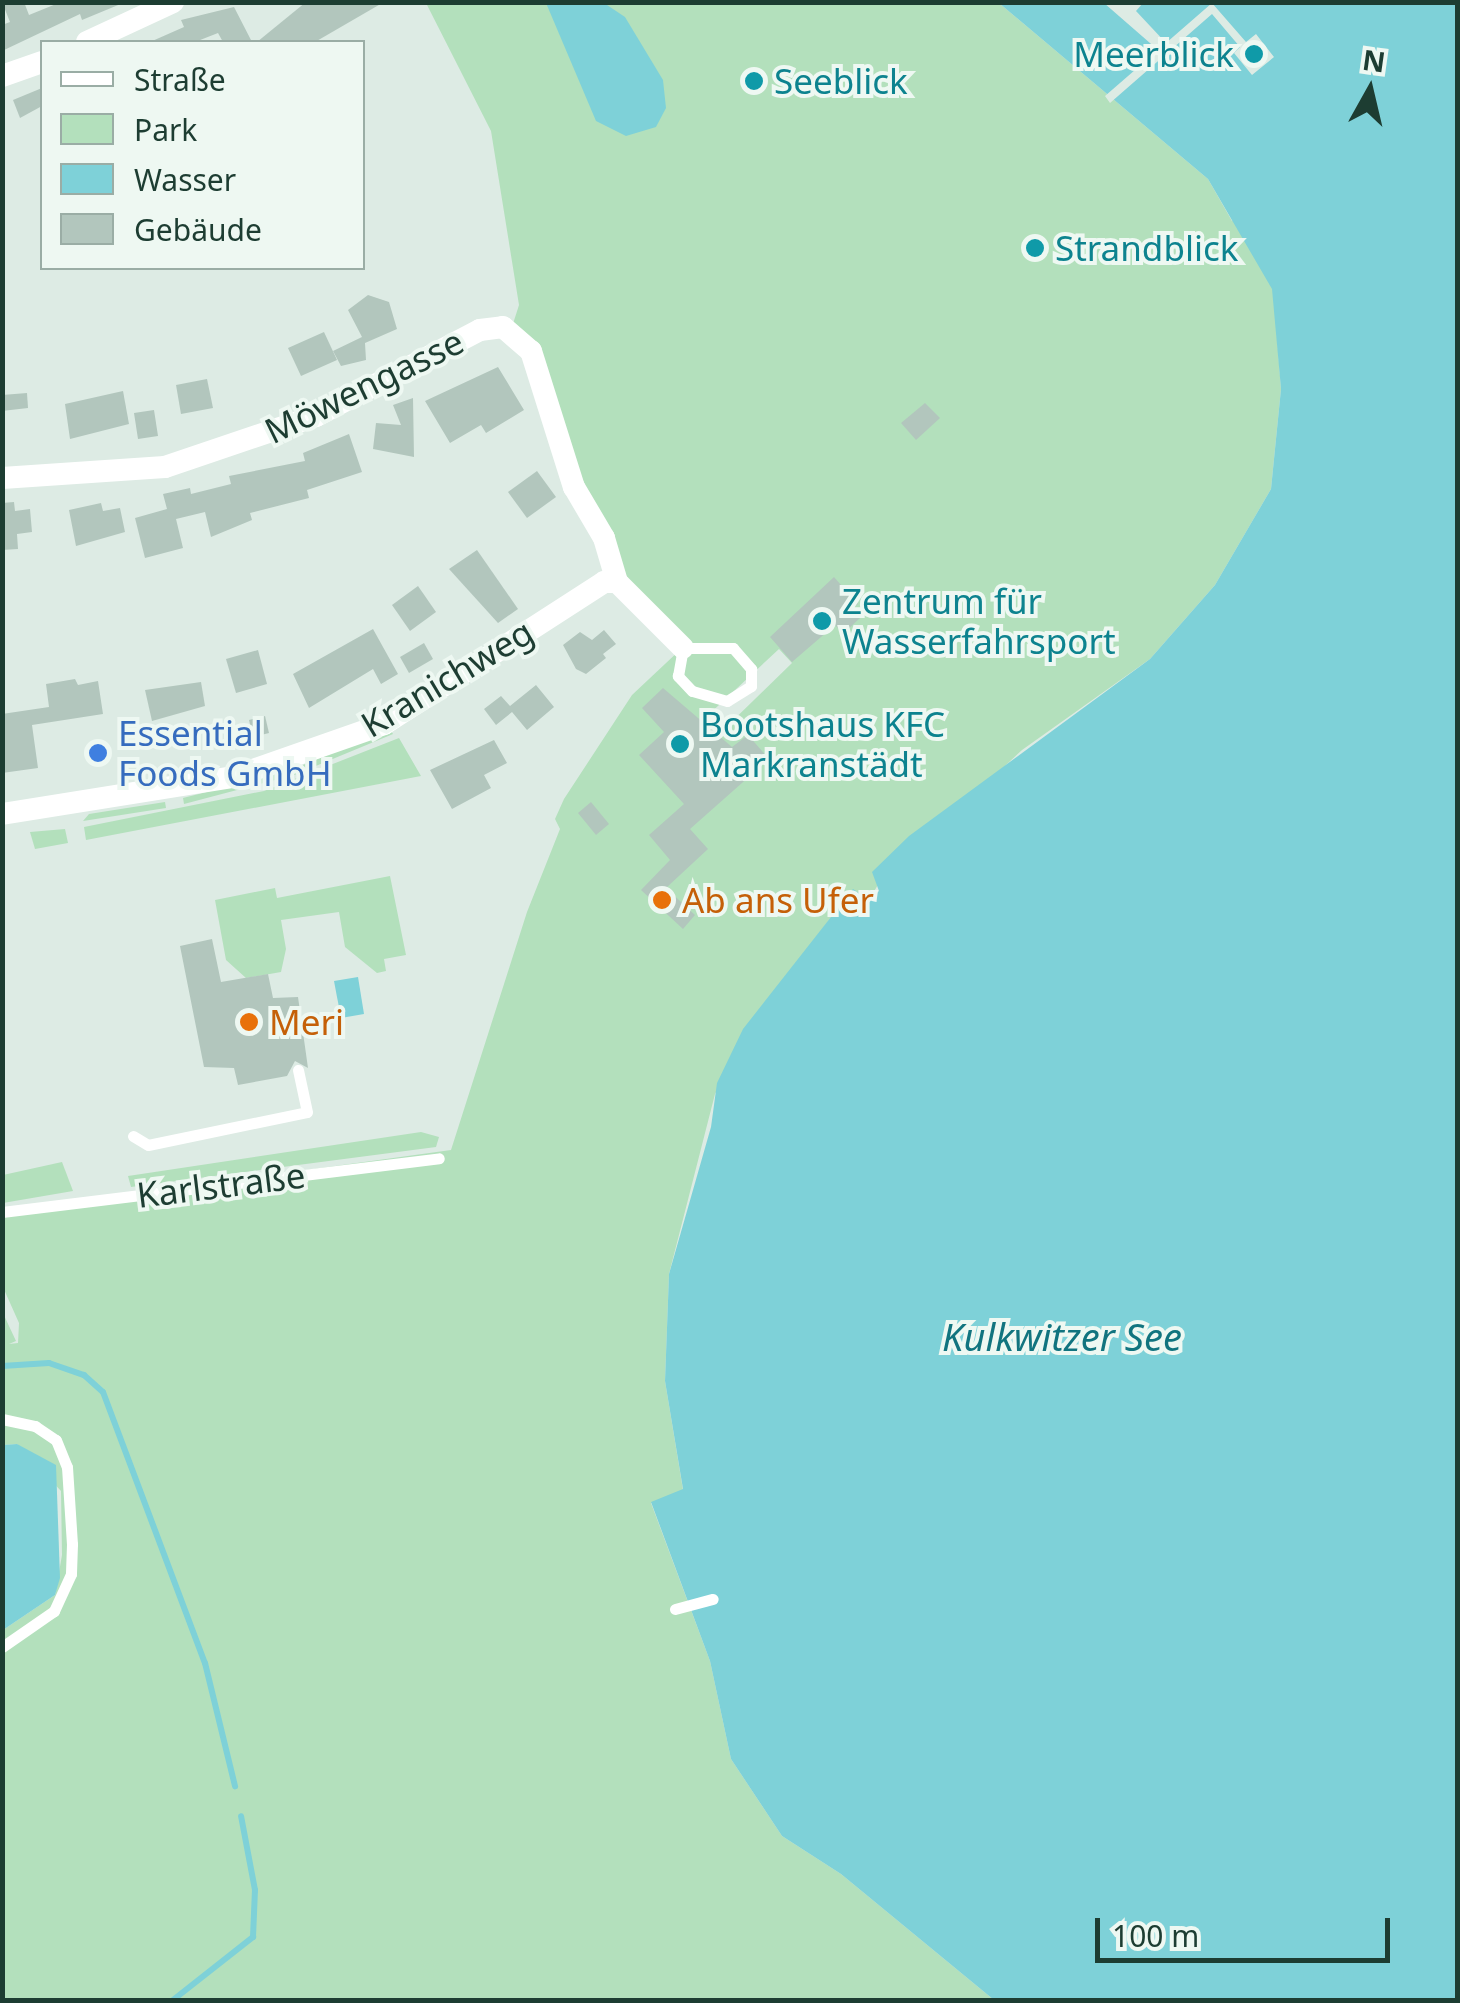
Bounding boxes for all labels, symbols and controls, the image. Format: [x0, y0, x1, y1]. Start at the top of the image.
place label: Meerblick [1073, 33, 1234, 75]
legend [40, 40, 365, 270]
north arrow [1320, 40, 1420, 140]
text: N [1360, 40, 1388, 81]
marker: Meerblick [1243, 43, 1265, 65]
text: Straße [134, 59, 226, 100]
place label: Seeblick [774, 60, 908, 102]
marker: Seeblick [743, 70, 765, 92]
text: Park [134, 109, 197, 150]
text: Wasser [134, 159, 236, 200]
text: Gebäude [134, 209, 262, 250]
place label: Strandblick [1055, 227, 1238, 269]
marker: Strandblick [1024, 237, 1046, 259]
street label: Möwengasse [258, 320, 470, 452]
place label: Zentrum für Wasserfahrsport [842, 580, 1116, 662]
street label: Kranichweg [354, 610, 540, 746]
marker: Zentrum für Wasserfahrsport [811, 610, 833, 632]
place label: Bootshaus KFC Markranstädt [700, 703, 945, 785]
place label: Essential Foods GmbH [118, 712, 332, 794]
marker: Bootshaus KFC Markranstädt [669, 733, 691, 755]
marker: Essential Foods GmbH [87, 742, 109, 764]
place label: Ab ans Ufer [682, 879, 874, 921]
marker: Ab ans Ufer [651, 889, 673, 911]
place label: Meri [269, 1001, 344, 1043]
marker: Meri [238, 1011, 260, 1033]
street label: Karlstraße [134, 1154, 308, 1216]
water label: Kulkwitzer See [942, 1314, 1182, 1360]
scale bar [1100, 1898, 1395, 1960]
text: 100 m [1112, 1915, 1199, 1956]

